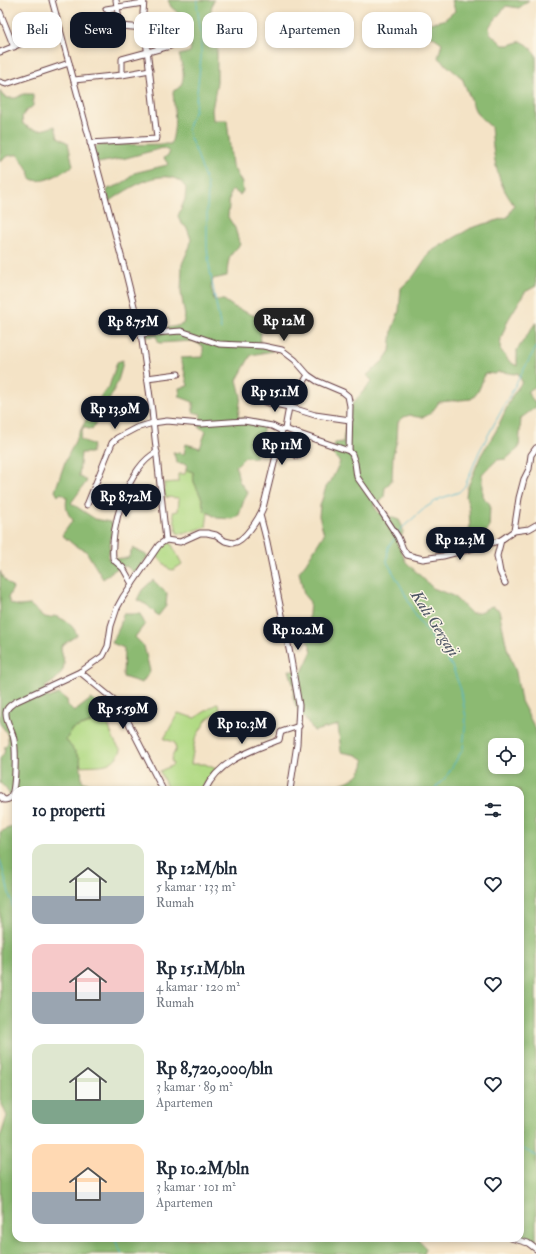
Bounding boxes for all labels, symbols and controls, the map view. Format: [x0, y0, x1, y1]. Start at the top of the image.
chip: Beli [12, 12, 62, 48]
chip: Sewa [70, 12, 126, 48]
chip: Filter [134, 12, 194, 48]
chip: Baru [202, 12, 257, 48]
chip: Apartemen [265, 12, 354, 48]
chip: Rumah [362, 12, 432, 48]
pin: Rp 12M [251, 308, 317, 342]
pin: Rp 8.75M [92, 309, 174, 343]
text: Rp 12M [263, 313, 305, 329]
text: Rp 8.75M [108, 314, 158, 330]
pin: Rp 15.1M [234, 379, 316, 413]
text: Rp 15.1M [251, 384, 299, 400]
pin: Rp 13.9M [74, 396, 156, 430]
text: Rp 13.9M [90, 401, 140, 417]
pin: Rp 11M [249, 432, 315, 466]
text: Rp 11M [262, 437, 302, 453]
pin: Rp 8.72M [85, 484, 167, 518]
text: Rp 8.72M [100, 489, 152, 505]
pin: Rp 12.3M [419, 527, 501, 561]
text: Rp 12.3M [435, 532, 485, 548]
water label: Kali Gergaji [406, 586, 464, 661]
pin: Rp 10.2M [257, 617, 339, 651]
text: Rp 10.2M [272, 622, 324, 638]
pin: Rp 5.59M [82, 696, 164, 730]
text: Rp 5.59M [97, 701, 149, 717]
pin: Rp 10.3M [201, 711, 283, 745]
text: Rp 10.3M [217, 716, 267, 732]
map controls [488, 738, 524, 774]
button: locate [488, 738, 524, 774]
icon: filters [482, 799, 504, 821]
text: 10 properti [32, 800, 105, 821]
text: Rp 12M/bln [156, 858, 237, 879]
icon: home [64, 860, 112, 908]
icon: heart [482, 873, 504, 895]
text: 5 kamar · 133 m² [156, 879, 235, 895]
text: Rumah [156, 895, 194, 911]
text: Rp 15.1M/bln [156, 958, 245, 979]
icon: home [64, 960, 112, 1008]
icon: heart [482, 973, 504, 995]
text: 4 kamar · 120 m² [156, 979, 240, 995]
text: Rumah [156, 995, 194, 1011]
text: Rp 8,720,000/bln [156, 1058, 273, 1079]
icon: home [64, 1060, 112, 1108]
icon: heart [482, 1073, 504, 1095]
text: 3 kamar · 89 m² [156, 1079, 233, 1095]
text: Apartemen [156, 1095, 213, 1111]
text: Rp 10.2M/bln [156, 1158, 249, 1179]
icon: home [64, 1160, 112, 1208]
icon: heart [482, 1173, 504, 1195]
text: 3 kamar · 101 m² [156, 1179, 236, 1195]
text: Apartemen [156, 1195, 213, 1211]

